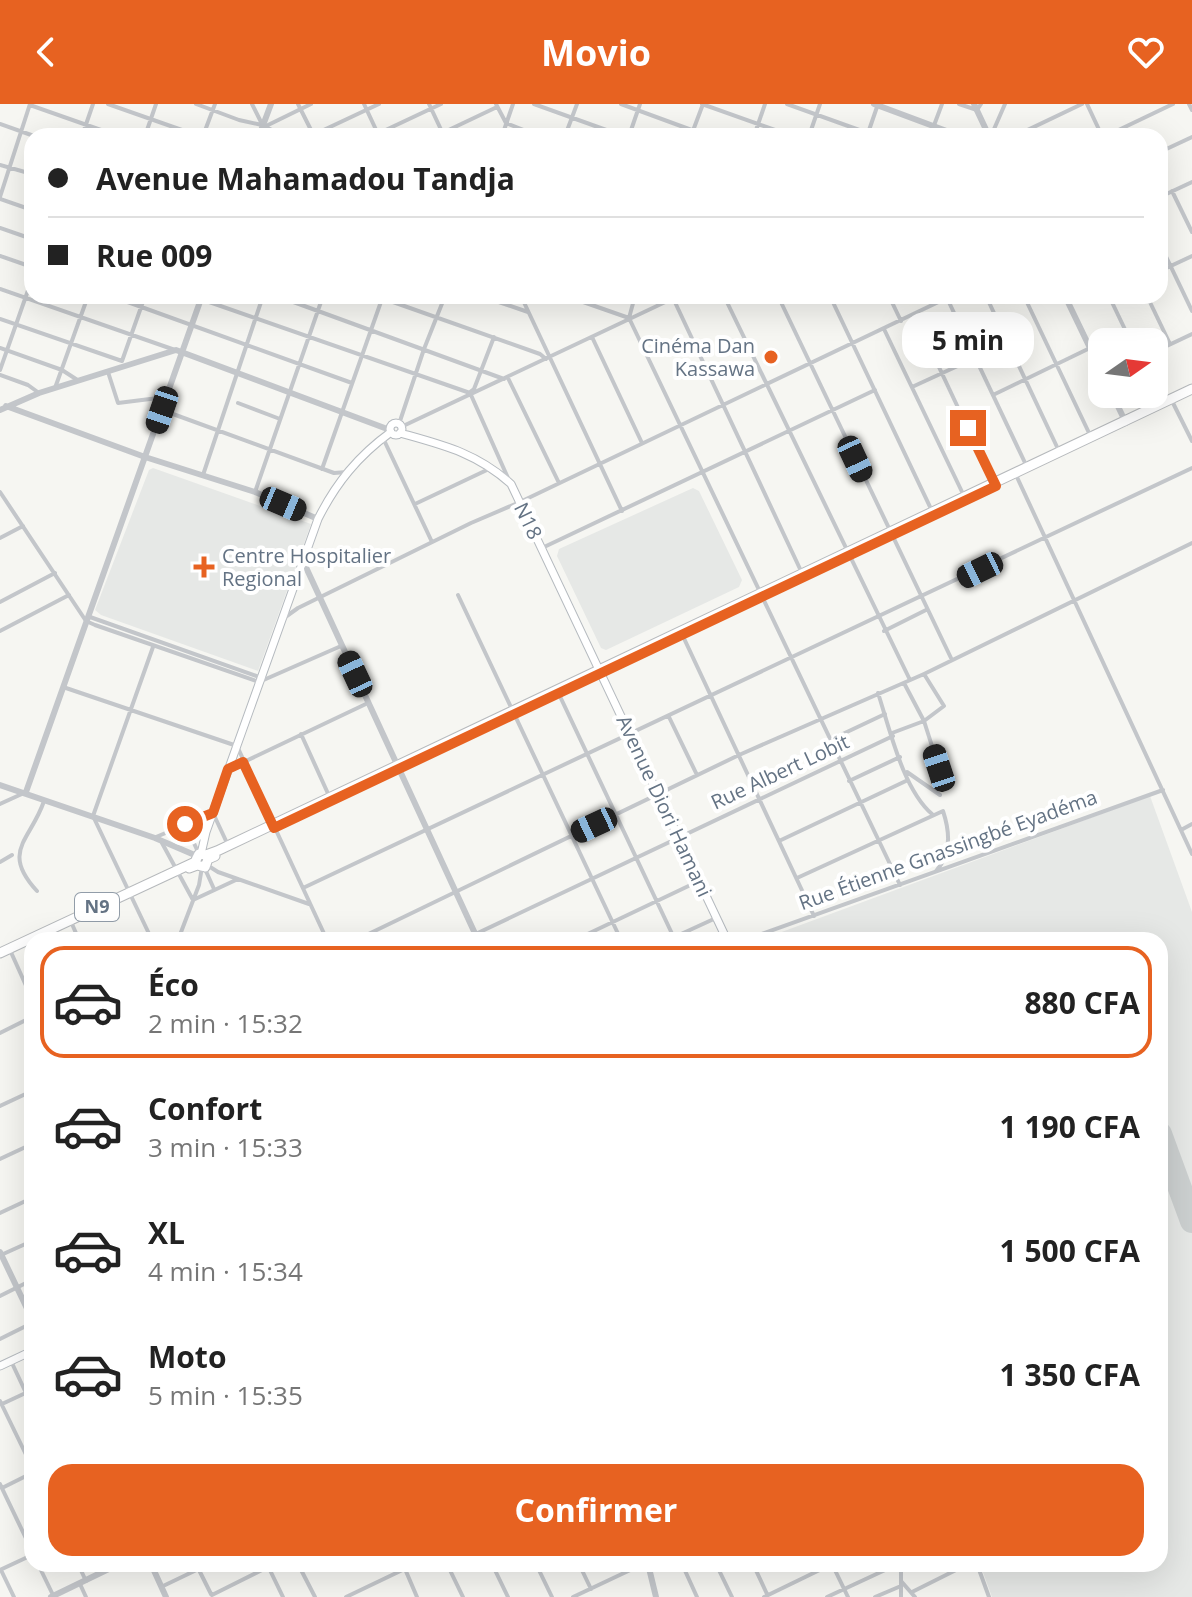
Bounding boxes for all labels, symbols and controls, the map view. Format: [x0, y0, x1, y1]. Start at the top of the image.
text: Movio [541, 28, 651, 77]
icon: back [24, 30, 68, 74]
icon: heart [1124, 30, 1168, 74]
text: Avenue Mahamadou Tandja [96, 158, 515, 199]
text: Rue 009 [96, 235, 213, 276]
callout: 5 min [902, 312, 1034, 368]
text: 5 min [932, 322, 1004, 358]
north arrow [1088, 328, 1168, 408]
map controls [1088, 328, 1168, 408]
place label: Cinéma Dan Kassawa [641, 332, 755, 382]
marker: Cinéma Dan Kassawa [762, 348, 780, 366]
car [143, 383, 181, 437]
route end [950, 410, 986, 446]
car [834, 432, 876, 486]
car [256, 484, 310, 524]
street label: N18 [508, 498, 549, 544]
place label: Centre Hospitalier Regional [222, 542, 391, 592]
car [953, 549, 1007, 591]
marker: Centre Hospitalier Regional [193, 556, 215, 578]
car [334, 647, 376, 701]
street label: Avenue Diori Hamani [610, 711, 718, 901]
street label: Rue Albert Lobit [706, 728, 853, 815]
car [920, 741, 958, 795]
street label: Rue Étienne Gnassingbé Eyadéma [795, 783, 1101, 916]
car [567, 804, 621, 846]
route start [167, 806, 203, 842]
road number: N9 [75, 893, 119, 921]
text: Éco [148, 964, 199, 1005]
icon: car [52, 966, 124, 1038]
text: 880 CFA [1024, 982, 1140, 1023]
text: 2 min · 15:32 [148, 1005, 303, 1041]
text: Confort [148, 1088, 262, 1129]
icon: car [52, 1090, 124, 1162]
text: 1 190 CFA [1000, 1106, 1140, 1147]
text: 3 min · 15:33 [148, 1129, 303, 1165]
text: XL [148, 1212, 185, 1253]
icon: car [52, 1214, 124, 1286]
text: 1 500 CFA [1000, 1230, 1140, 1271]
text: 4 min · 15:34 [148, 1253, 303, 1289]
text: Moto [148, 1336, 226, 1377]
icon: car [52, 1338, 124, 1410]
text: 1 350 CFA [1000, 1354, 1140, 1395]
text: 5 min · 15:35 [148, 1377, 303, 1413]
button: Confirmer [48, 1464, 1144, 1556]

